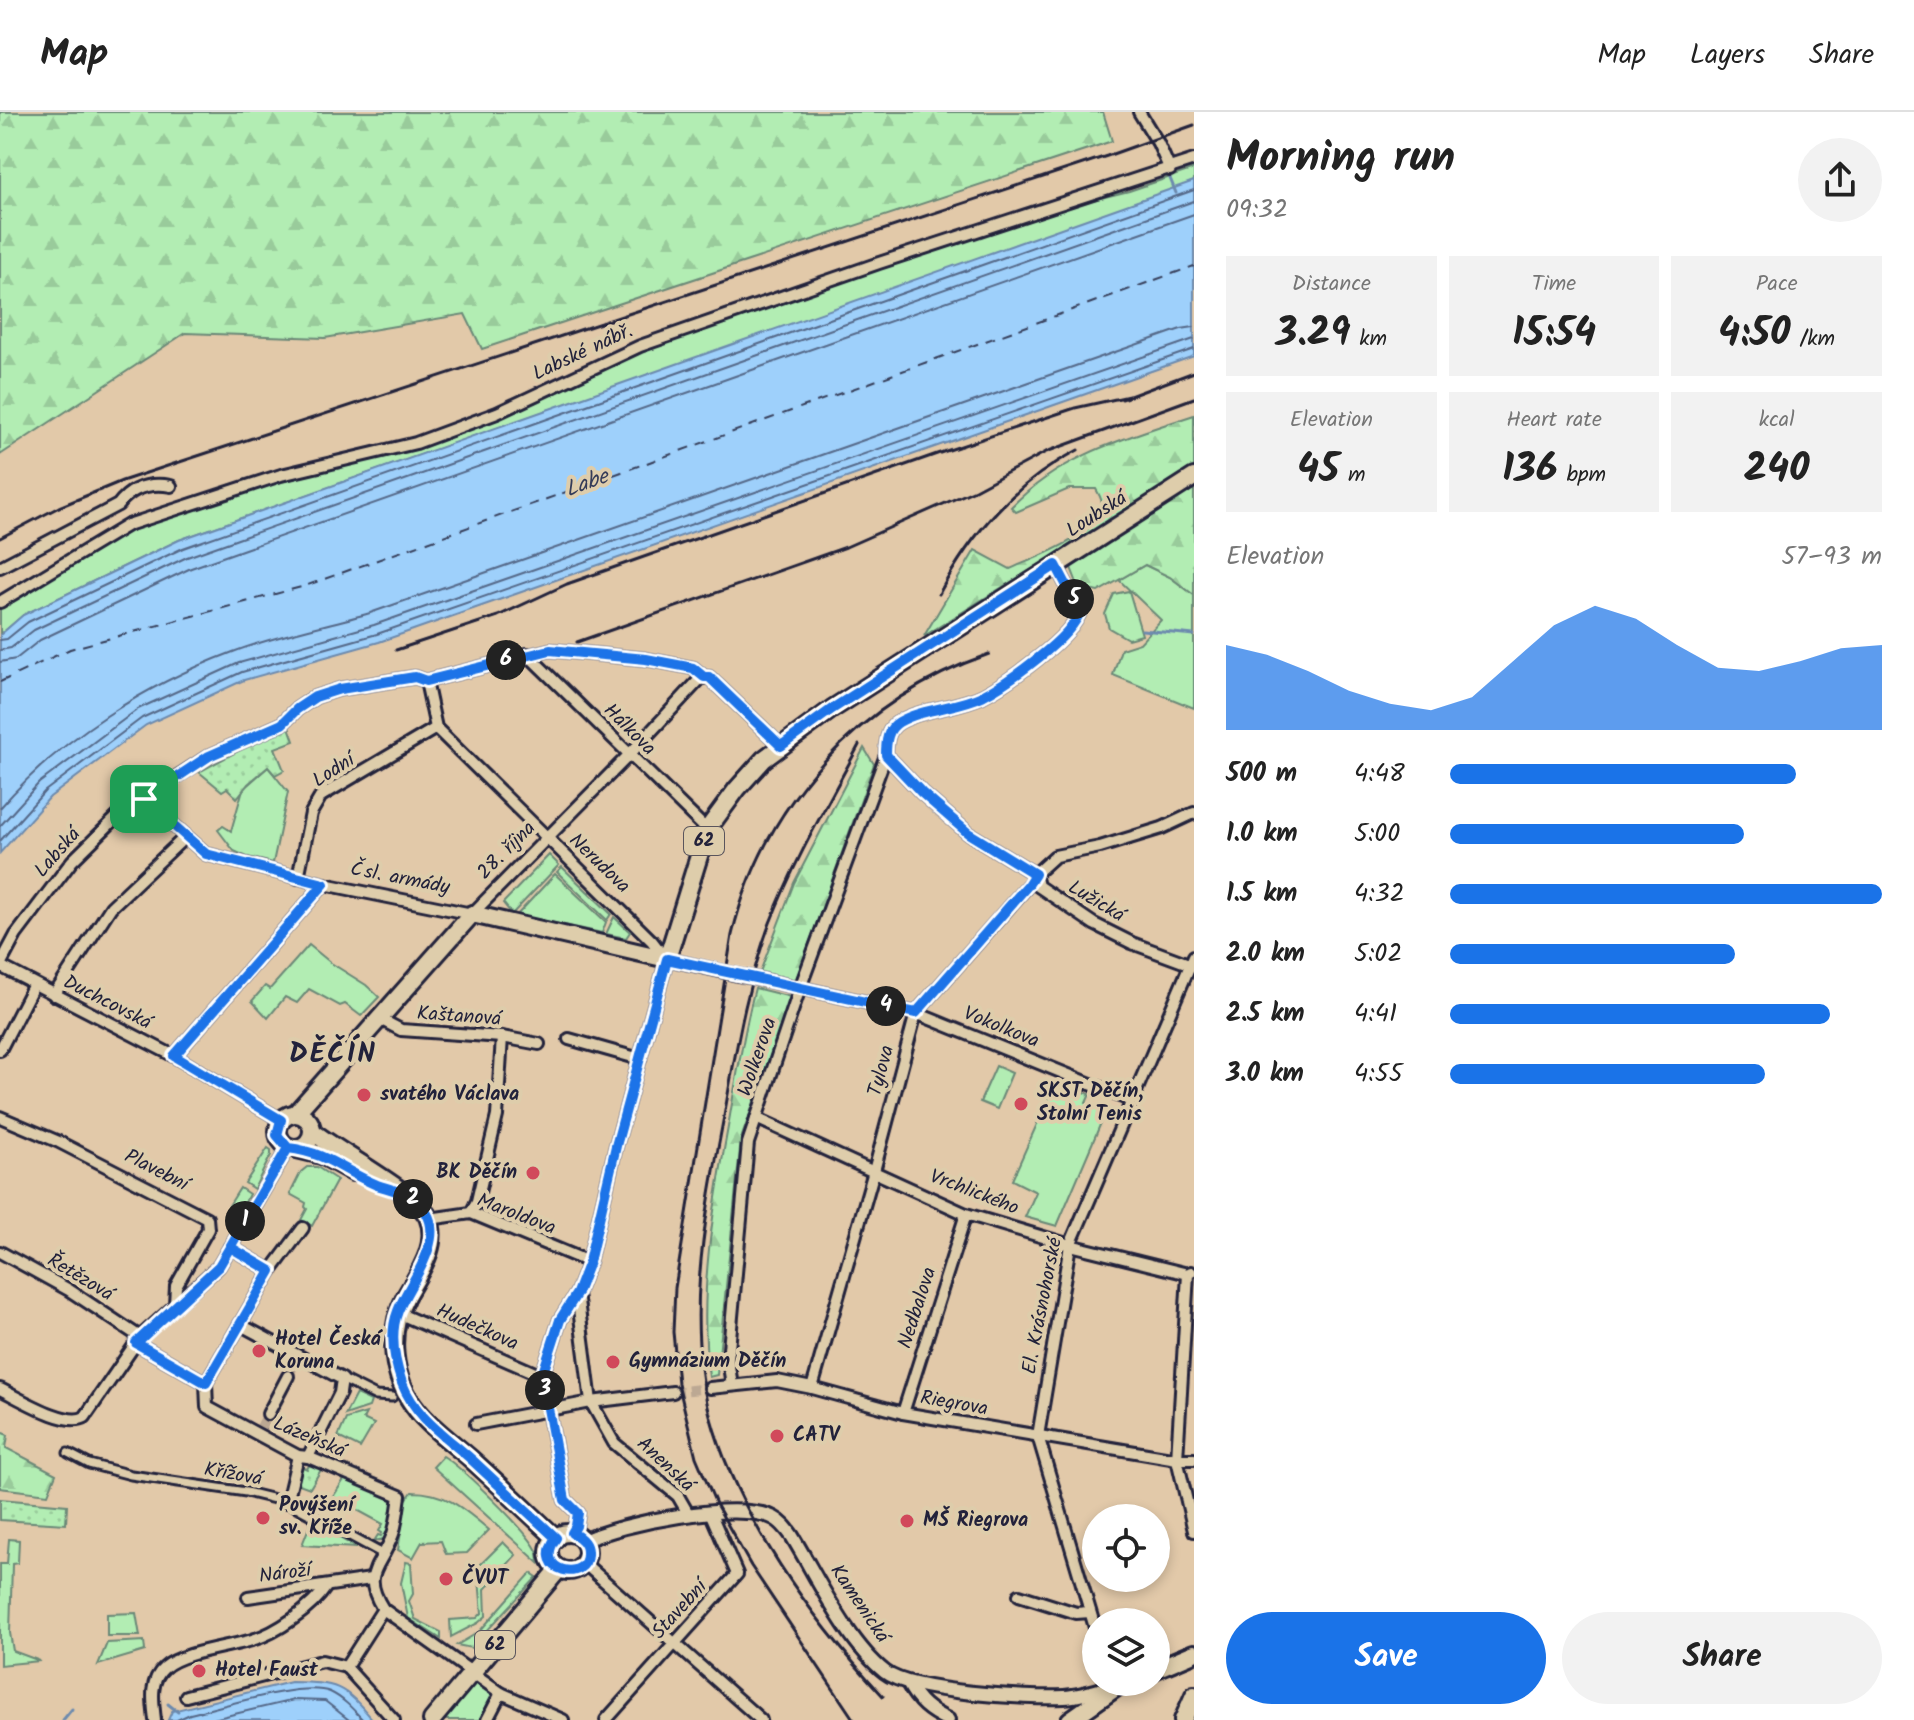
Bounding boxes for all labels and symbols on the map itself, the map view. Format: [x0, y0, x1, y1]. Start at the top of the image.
street label: Labské nábř. [528, 316, 638, 390]
water label: Labe [560, 459, 616, 508]
street label: Loubská [1060, 482, 1135, 547]
pin: 5 [1054, 579, 1094, 619]
pin: 6 [486, 640, 526, 680]
street label: Hálkova [595, 696, 663, 764]
street label: Lodní [306, 743, 364, 797]
pin [110, 765, 178, 833]
street label: 28. října [470, 814, 544, 888]
street label: Labská [27, 819, 90, 885]
street label: Nerudova [561, 826, 637, 902]
road number: 62 [684, 827, 724, 855]
street label: Čsl. armády [347, 854, 453, 904]
street label: Lužická [1061, 872, 1132, 932]
street label: Duchcovská [57, 967, 158, 1040]
pin: 4 [866, 986, 906, 1026]
street label: Kaštanová [416, 998, 504, 1036]
street label: Vokolkova [958, 998, 1044, 1058]
street label: Wolkerova [730, 1013, 786, 1101]
district label: DĚČÍN [289, 1032, 377, 1077]
street label: Tylova [860, 1042, 904, 1100]
place label: SKST Děčín, Stolní Tenis [1037, 1076, 1143, 1131]
place label: svatého Václava [380, 1079, 519, 1111]
marker: svatého Václava [355, 1086, 373, 1104]
marker: SKST Děčín, Stolní Tenis [1012, 1095, 1030, 1113]
street label: Plavební [118, 1141, 197, 1202]
place label: BK Děčín [436, 1157, 517, 1189]
street label: Vrchlického [925, 1161, 1023, 1225]
marker: BK Děčín [524, 1164, 542, 1182]
pin: 2 [393, 1179, 433, 1219]
street label: Maroldova [472, 1185, 560, 1245]
pin: 1 [225, 1201, 265, 1241]
street label: El. Krásnohorské [1014, 1234, 1072, 1377]
street label: Řetězová [41, 1246, 121, 1311]
street label: Nedbalova [890, 1263, 946, 1353]
street label: Hudečkova [431, 1296, 523, 1360]
place label: Hotel Česká Koruna [275, 1324, 383, 1379]
marker: Hotel Česká Koruna [250, 1342, 268, 1360]
place label: Gymnázium Děčín [629, 1346, 786, 1378]
marker: Gymnázium Děčín [604, 1353, 622, 1371]
pin: 3 [525, 1370, 565, 1410]
street label: Riegrova [918, 1382, 990, 1426]
street label: Lázeňská [268, 1408, 352, 1468]
place label: CATV [793, 1420, 841, 1452]
marker: CATV [768, 1427, 786, 1445]
street label: Anenská [629, 1429, 703, 1502]
street label: Křížová [201, 1454, 266, 1496]
place label: Povýšení sv. Kříže [279, 1490, 357, 1545]
place label: MŠ Riegrova [923, 1505, 1028, 1537]
marker: Povýšení sv. Kříže [254, 1509, 272, 1527]
marker: MŠ Riegrova [898, 1512, 916, 1530]
street label: Nároží [257, 1555, 316, 1593]
street label: Kamenická [821, 1558, 898, 1651]
place label: ČVUT [462, 1563, 510, 1595]
marker: ČVUT [437, 1570, 455, 1588]
street label: Stavební [644, 1570, 718, 1647]
road number: 62 [475, 1631, 515, 1659]
place label: Hotel Faust [215, 1655, 319, 1687]
marker: Hotel Faust [190, 1662, 208, 1680]

